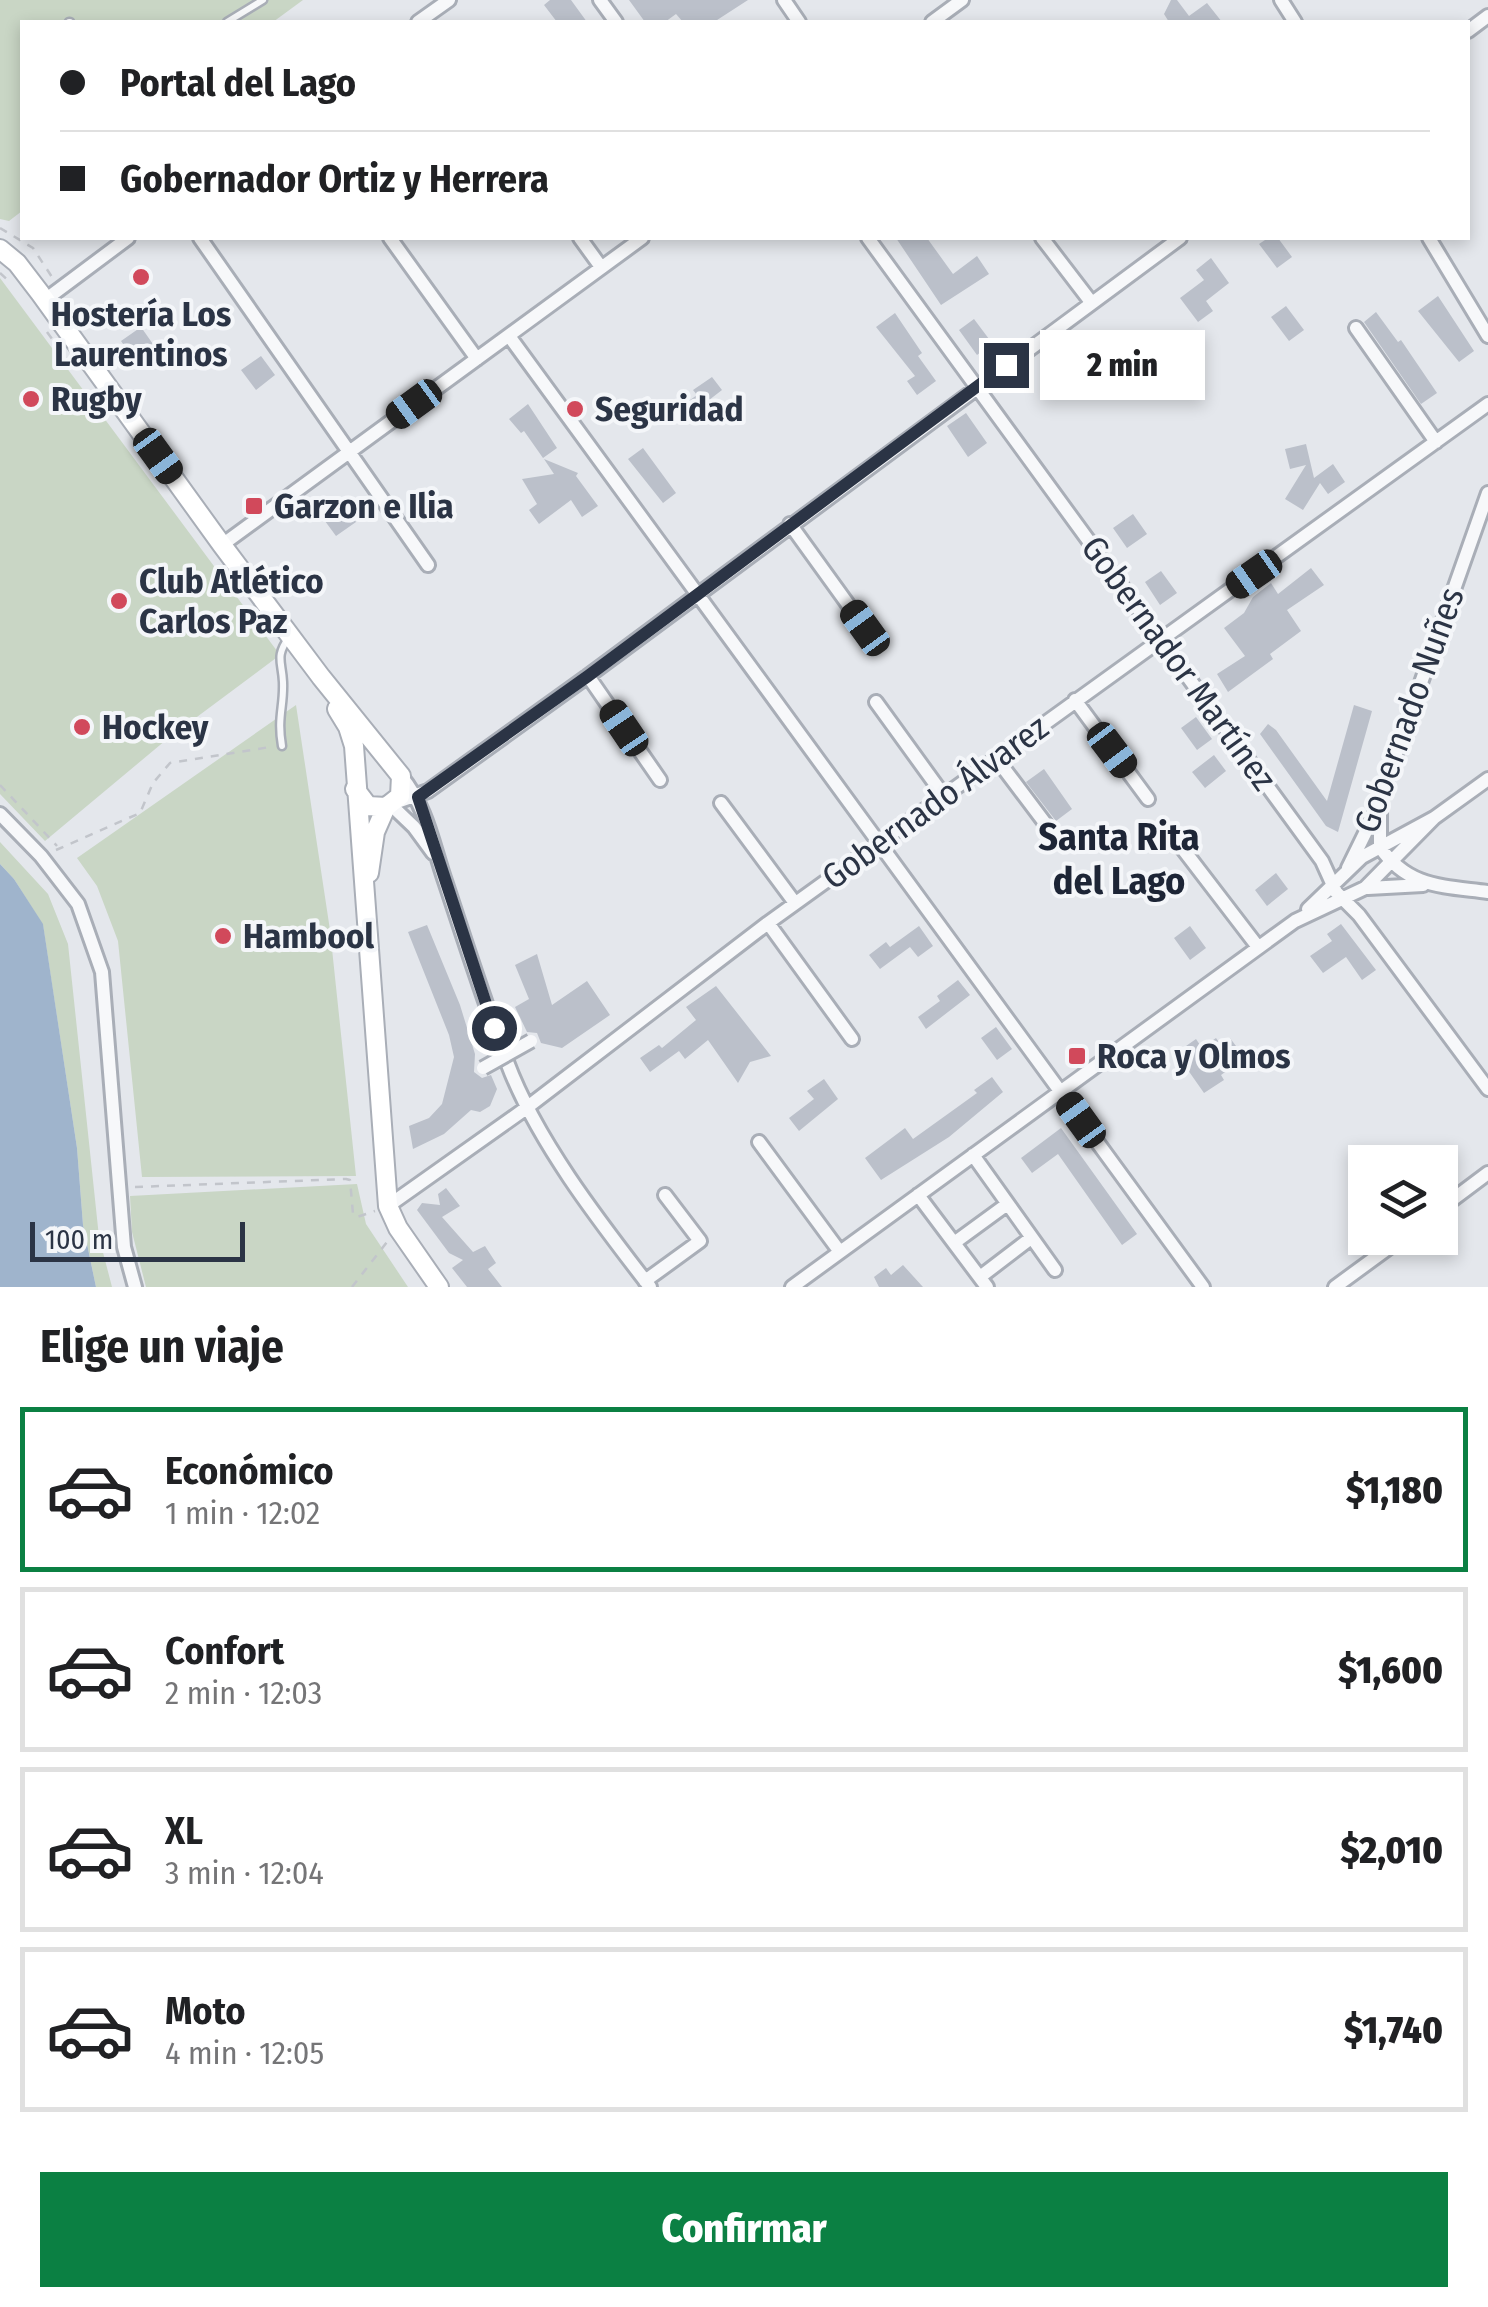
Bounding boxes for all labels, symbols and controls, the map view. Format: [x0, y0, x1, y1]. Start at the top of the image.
text: Portal del Lago [120, 60, 356, 106]
text: Gobernador Ortiz y Herrera [120, 156, 549, 202]
marker: Hostería Los Laurentinos [130, 266, 152, 288]
place label: Hostería Los Laurentinos [51, 293, 231, 375]
callout: 2 min [1041, 330, 1206, 400]
route end [984, 343, 1029, 388]
text: 2 min [1087, 346, 1158, 384]
car [381, 374, 447, 434]
place label: Rugby [51, 378, 142, 420]
marker: Rugby [20, 388, 42, 410]
place label: Seguridad [595, 388, 744, 430]
marker: Seguridad [564, 398, 586, 420]
car [128, 423, 188, 489]
place label: Garzon e Ilia [274, 485, 454, 527]
marker: Garzon e Ilia [243, 495, 265, 517]
street label: Gobernador Martínez [1073, 528, 1285, 798]
car [1221, 545, 1287, 603]
place label: Club Atlético Carlos Paz [139, 560, 324, 642]
street label: Gobernado Nuñes [1345, 582, 1473, 838]
marker: Club Atlético Carlos Paz [108, 590, 130, 612]
car [835, 595, 895, 661]
car [595, 695, 653, 761]
place label: Hockey [102, 706, 209, 748]
street label: Gobernado Álvarez [814, 706, 1056, 898]
marker: Hockey [71, 716, 93, 738]
car [1082, 717, 1142, 783]
district label: Santa Rita del Lago [1038, 814, 1200, 904]
place label: Hambool [243, 915, 375, 957]
marker: Hambool [212, 925, 234, 947]
route start [472, 1006, 517, 1051]
place label: Roca y Olmos [1097, 1035, 1291, 1077]
marker: Roca y Olmos [1066, 1045, 1088, 1067]
car [1051, 1087, 1111, 1153]
map controls [1348, 1145, 1458, 1255]
button: layers [1348, 1145, 1458, 1255]
scale bar [30, 1217, 245, 1262]
text: 100 m [45, 1223, 113, 1256]
text: Elige un viaje [40, 1320, 284, 1374]
icon: car [45, 1445, 135, 1535]
text: Económico [165, 1448, 334, 1494]
text: $1,180 [1346, 1467, 1443, 1513]
text: 1 min · 12:02 [165, 1494, 320, 1532]
icon: car [45, 1625, 135, 1715]
text: Confort [165, 1628, 284, 1674]
text: $1,600 [1338, 1647, 1443, 1693]
text: 2 min · 12:03 [165, 1674, 322, 1712]
icon: car [45, 1805, 135, 1895]
text: XL [165, 1808, 203, 1854]
text: $2,010 [1341, 1827, 1443, 1873]
text: 3 min · 12:04 [165, 1854, 324, 1892]
icon: car [45, 1985, 135, 2075]
text: Moto [165, 1988, 246, 2034]
text: $1,740 [1344, 2007, 1443, 2053]
text: 4 min · 12:05 [165, 2034, 324, 2072]
button: Confirmar [40, 2172, 1448, 2287]

